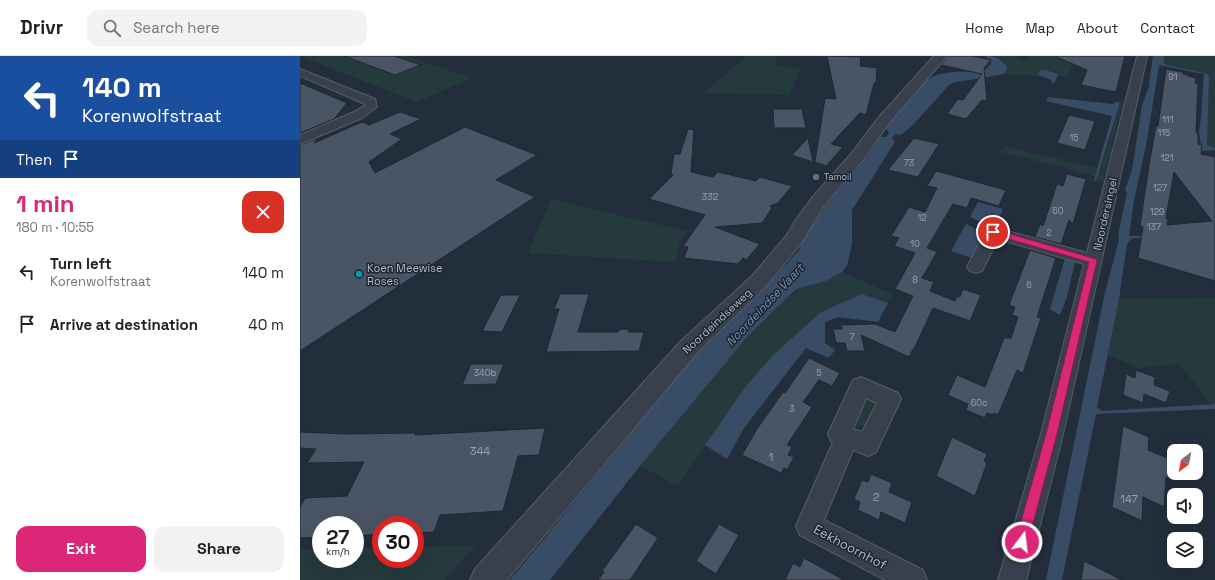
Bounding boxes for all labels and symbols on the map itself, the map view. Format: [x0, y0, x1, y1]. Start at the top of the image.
house number: 91 [1168, 71, 1178, 83]
house number: 111 [1162, 114, 1174, 126]
house number: 115 [1158, 127, 1170, 139]
house number: 15 [1069, 132, 1079, 144]
house number: 121 [1161, 152, 1174, 164]
house number: 73 [904, 157, 914, 169]
place label: Tamoil [824, 171, 851, 183]
marker: Tamoil [811, 172, 821, 182]
street label: Noordersingel [1090, 176, 1120, 252]
house number: 127 [1153, 182, 1167, 194]
house number: 332 [702, 191, 718, 203]
house number: 60 [1052, 205, 1064, 217]
house number: 129 [1150, 206, 1164, 218]
house number: 12 [917, 212, 927, 224]
pin [976, 215, 1010, 249]
house number: 137 [1147, 221, 1161, 233]
house number: 2 [1046, 227, 1052, 239]
house number: 10 [910, 238, 920, 250]
water label: Noordeindse Vaart [723, 259, 808, 350]
place label: Koen Meewise Roses [367, 261, 443, 288]
marker: Koen Meewise Roses [354, 269, 364, 279]
house number: 8 [912, 274, 918, 286]
house number: 6 [1026, 279, 1032, 291]
street label: Noordeindseweg [680, 285, 754, 357]
house number: 7 [849, 331, 855, 343]
house number: 340b [474, 367, 497, 379]
house number: 5 [816, 367, 822, 379]
house number: 60c [971, 397, 987, 409]
house number: 3 [789, 403, 795, 415]
house number: 344 [470, 444, 490, 458]
north arrow [1167, 444, 1203, 480]
house number: 1 [769, 450, 773, 464]
house number: 2 [873, 490, 880, 504]
house number: 147 [1120, 492, 1138, 506]
speed limit sign: 30 [372, 516, 424, 568]
street label: Eekhoornhof [811, 521, 890, 573]
position arrow [1001, 521, 1043, 563]

